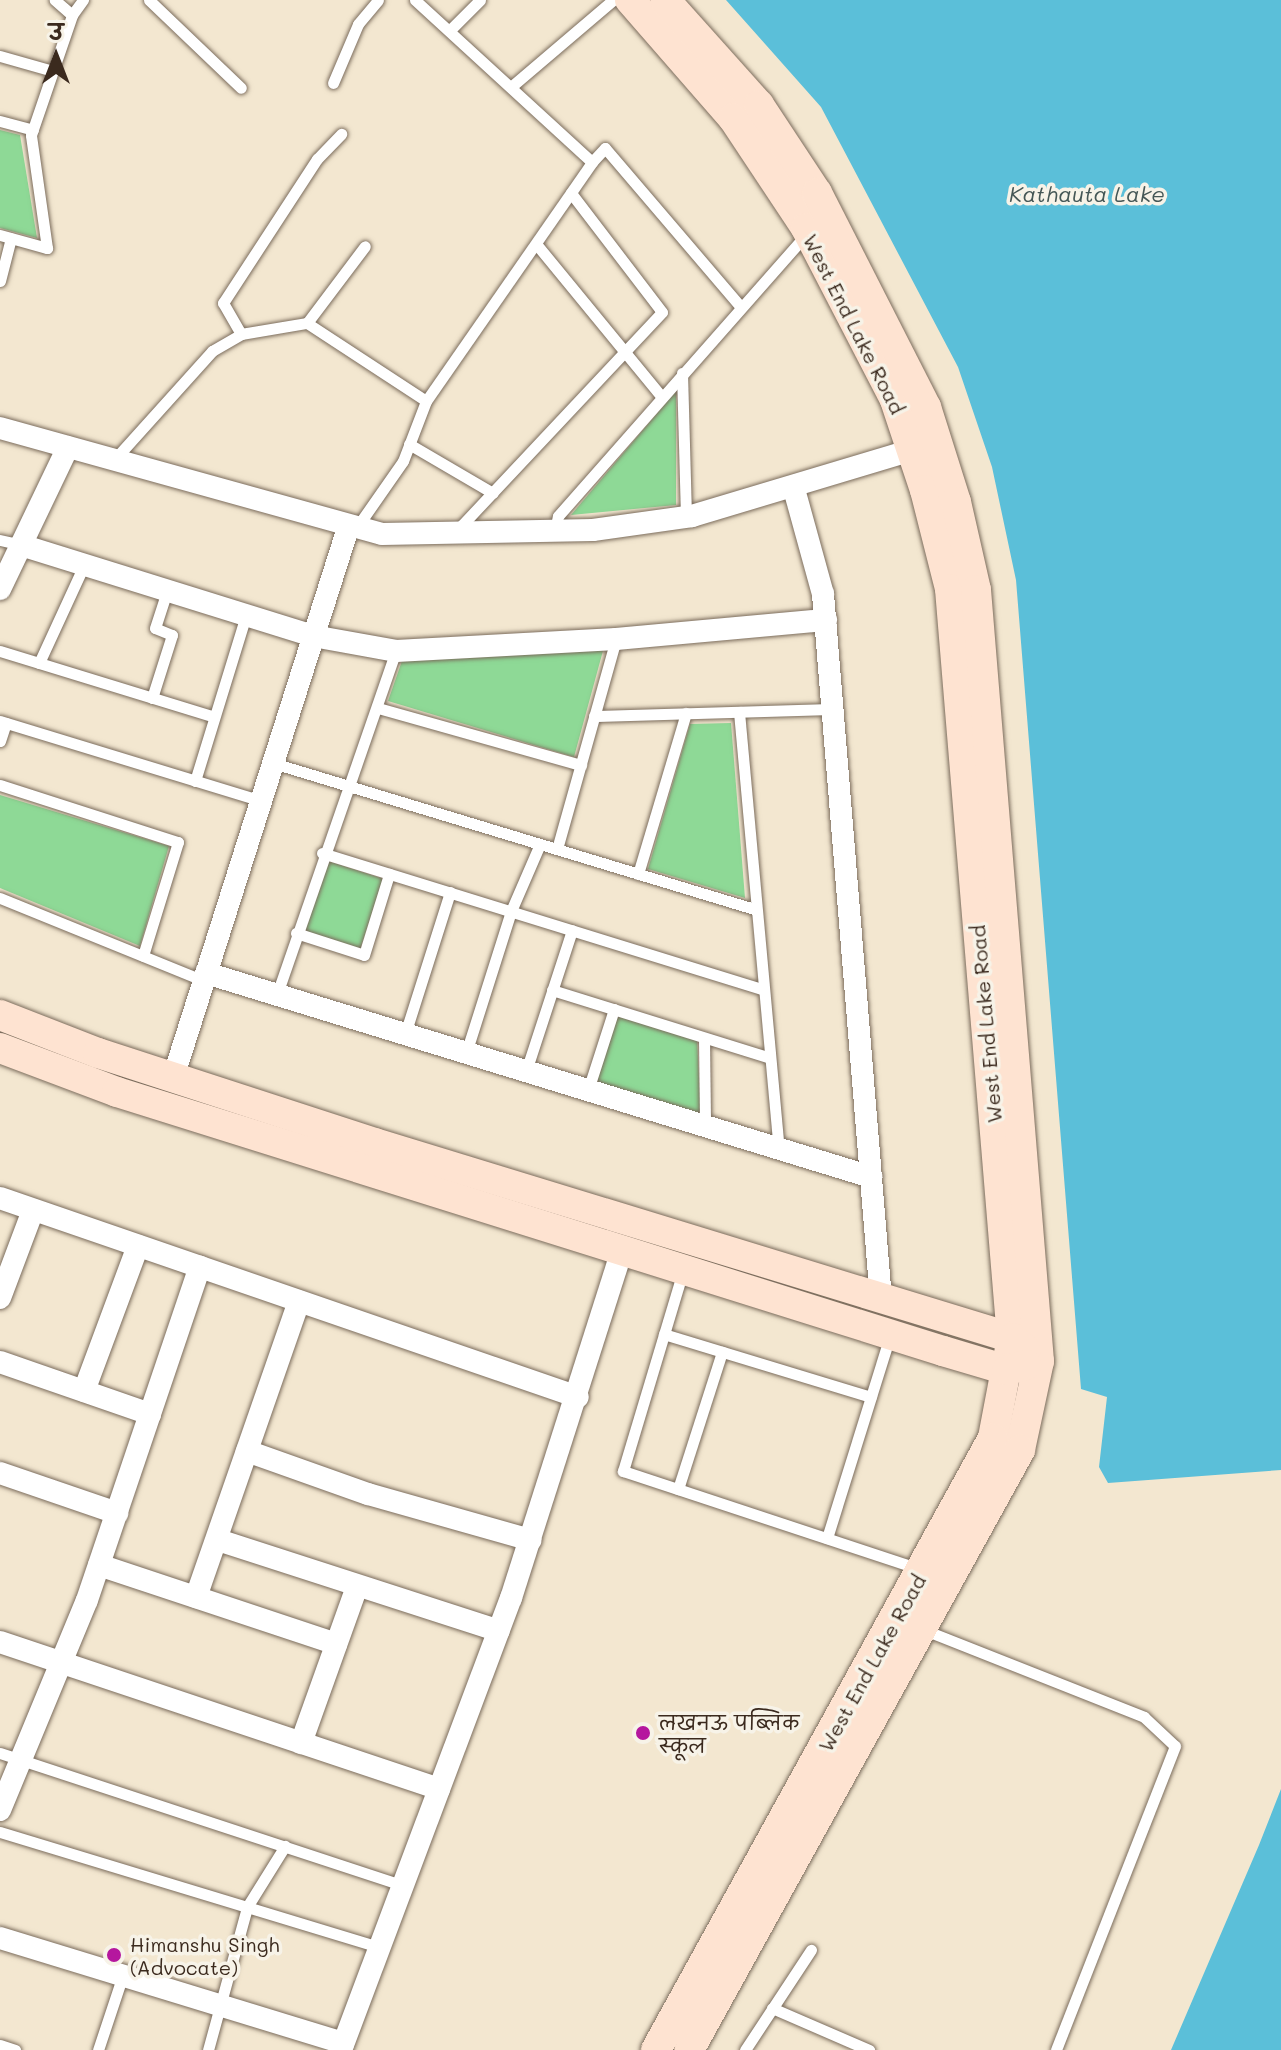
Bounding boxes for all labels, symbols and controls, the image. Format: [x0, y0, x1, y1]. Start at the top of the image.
north arrow [16, 16, 96, 96]
text: उ [49, 17, 63, 46]
water label: Kathauta Lake [1009, 181, 1165, 207]
street label: West End Lake Road [798, 230, 910, 418]
street label: West End Lake Road [965, 924, 1007, 1124]
street label: West End Lake Road [813, 1570, 931, 1756]
place label: लखनऊ पब्लिक स्कूल [659, 1710, 799, 1757]
marker: लखनऊ पब्लिक स्कूल [634, 1724, 652, 1742]
place label: Himanshu Singh (Advocate) [130, 1932, 280, 1979]
marker: Himanshu Singh (Advocate) [105, 1946, 123, 1964]

